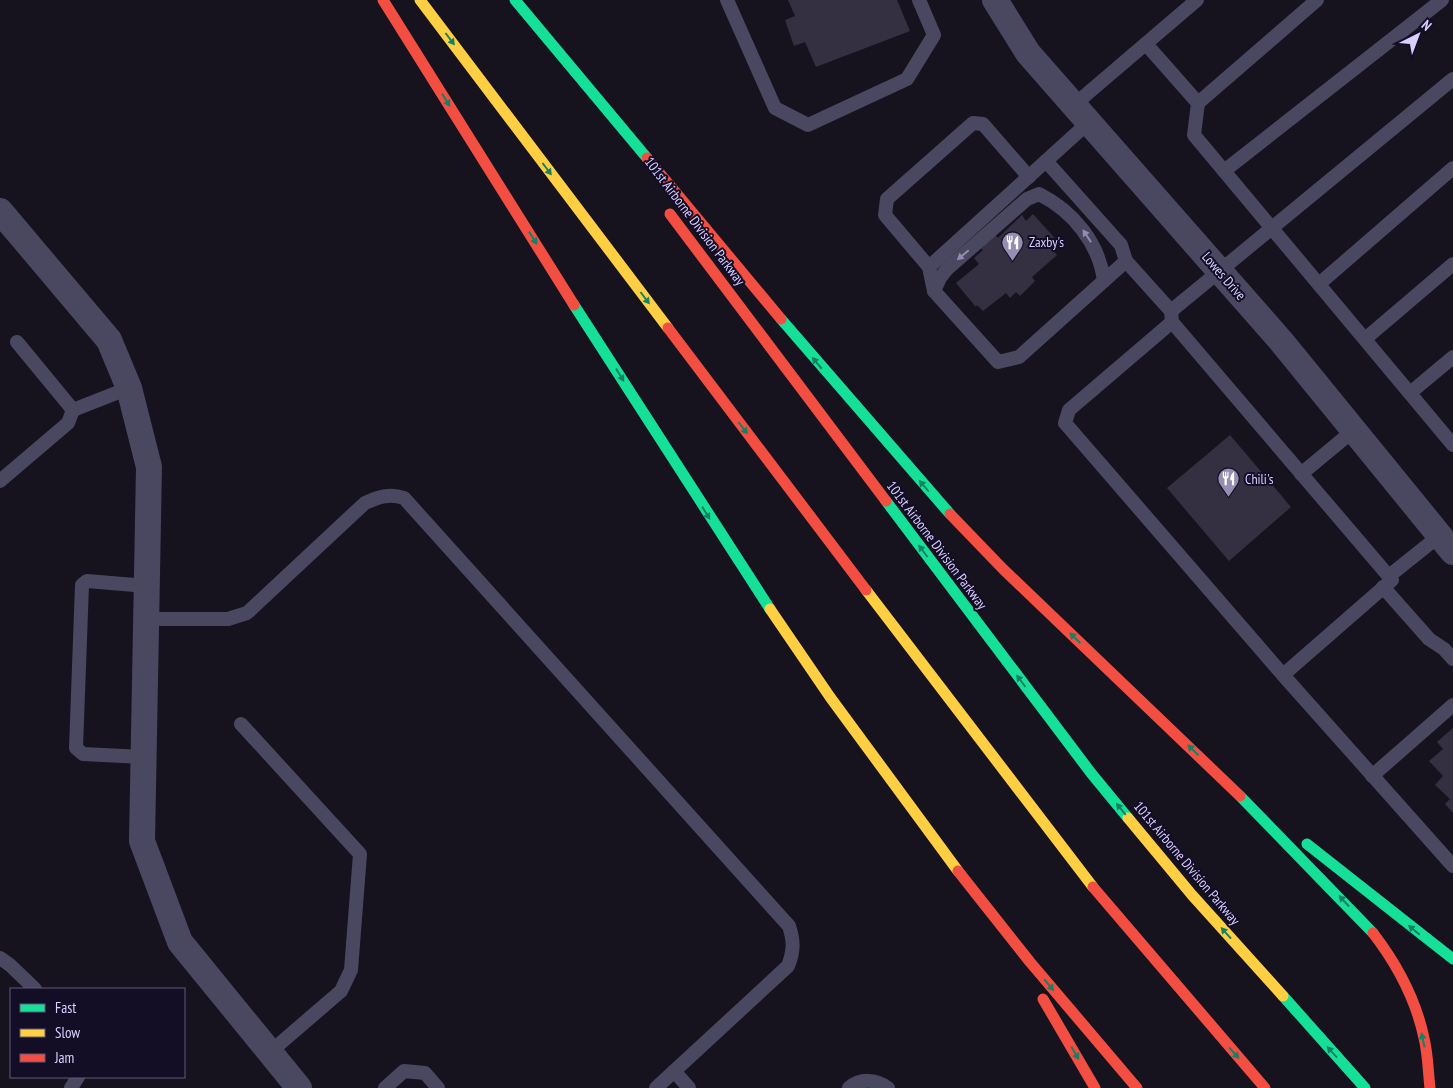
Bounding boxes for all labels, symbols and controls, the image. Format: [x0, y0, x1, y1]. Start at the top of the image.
north arrow [1393, 10, 1443, 60]
text: N [1418, 16, 1436, 35]
one-way arrow [444, 32, 455, 45]
one-way arrow [442, 94, 451, 107]
street label: 101st Airborne Division Parkway [641, 153, 750, 289]
one-way arrow [542, 162, 553, 175]
restaurant icon: Zaxby's [1001, 230, 1025, 261]
one-way arrow [1082, 230, 1092, 243]
one-way arrow [528, 231, 538, 244]
place label: Zaxby's [1029, 233, 1064, 251]
street label: Lowes Drive [1198, 248, 1250, 304]
one-way arrow [957, 250, 970, 261]
one-way arrow [640, 291, 650, 305]
one-way arrow [812, 357, 823, 370]
one-way arrow [615, 369, 624, 382]
one-way arrow [738, 421, 748, 435]
restaurant icon: Chili's [1217, 467, 1241, 498]
place label: Chili's [1245, 470, 1274, 488]
street label: 101st Airborne Division Parkway [883, 477, 992, 613]
one-way arrow [918, 479, 929, 492]
one-way arrow [702, 506, 711, 519]
one-way arrow [918, 544, 928, 558]
one-way arrow [1070, 632, 1082, 644]
one-way arrow [1016, 674, 1026, 688]
one-way arrow [1187, 744, 1199, 756]
street label: 101st Airborne Division Parkway [1130, 797, 1245, 929]
one-way arrow [1116, 803, 1127, 815]
one-way arrow [1338, 895, 1350, 907]
one-way arrow [1408, 924, 1420, 936]
one-way arrow [1220, 928, 1232, 940]
one-way arrow [1044, 979, 1055, 992]
legend [10, 988, 185, 1078]
text: Fast [55, 998, 76, 1017]
text: Slow [55, 1023, 80, 1042]
one-way arrow [1419, 1032, 1427, 1047]
one-way arrow [1071, 1045, 1079, 1060]
one-way arrow [1327, 1045, 1338, 1058]
one-way arrow [1228, 1046, 1239, 1059]
text: Jam [54, 1048, 74, 1067]

